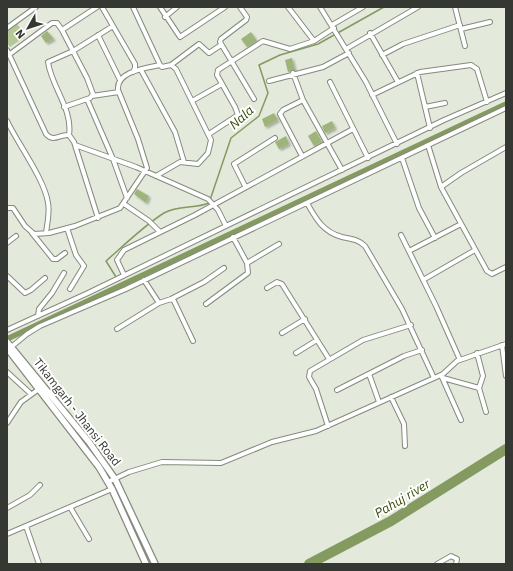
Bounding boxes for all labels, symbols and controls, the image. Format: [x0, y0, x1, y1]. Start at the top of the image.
north arrow [8, 8, 48, 48]
text: N [12, 27, 28, 42]
water label: Nala [225, 102, 257, 133]
street label: Tikamgarh - Jhansi Road [31, 355, 124, 469]
water label: Pahuj river [371, 475, 434, 522]

